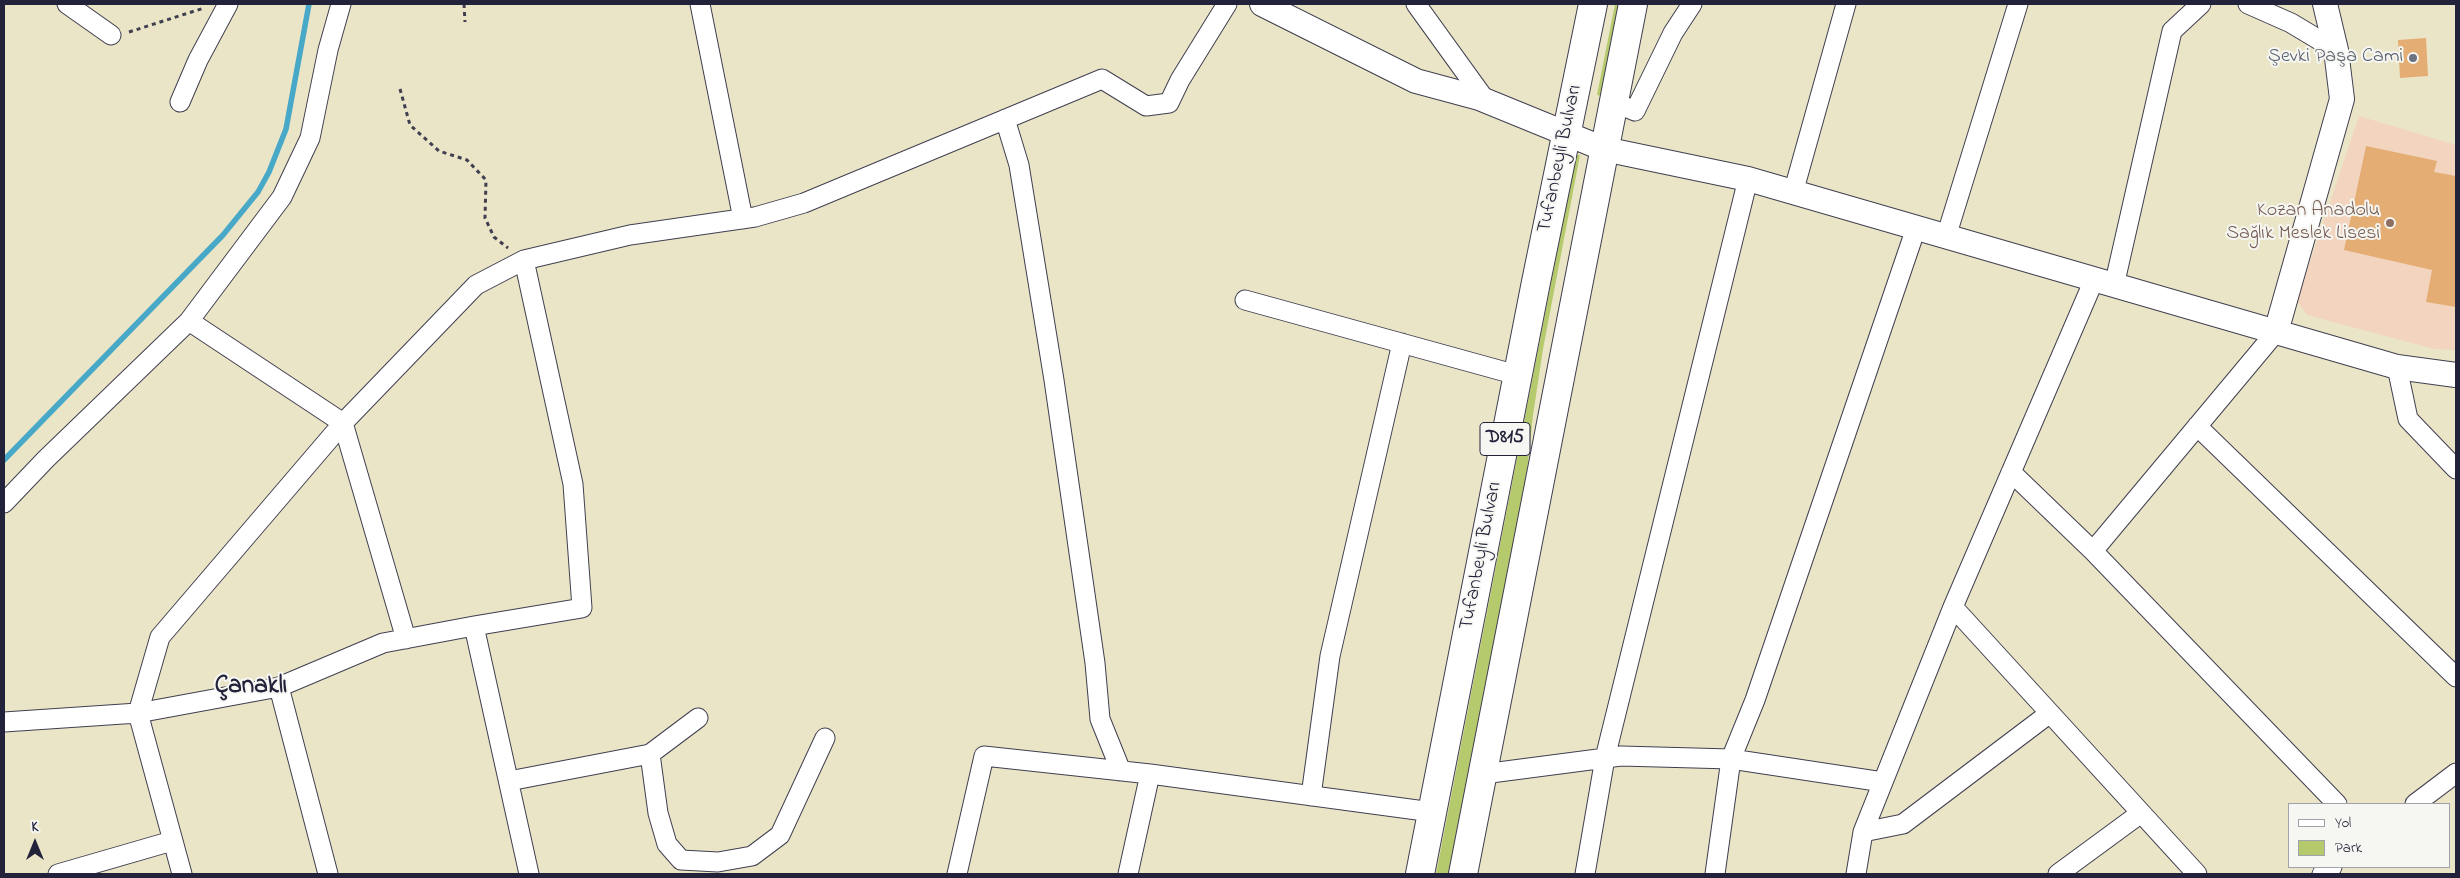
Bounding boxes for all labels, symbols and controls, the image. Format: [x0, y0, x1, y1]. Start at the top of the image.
place label: Şevki Paşa Cami [2268, 46, 2403, 70]
marker: Şevki Paşa Cami [2407, 52, 2419, 64]
street label: Tufanbeyli Bulvarı [1534, 83, 1588, 235]
place label: Kozan Anadolu Sağlık Meslek Lisesi [2226, 200, 2380, 247]
marker: Kozan Anadolu Sağlık Meslek Lisesi [2384, 217, 2396, 229]
road number: D815 [1480, 422, 1530, 456]
street label: Tufanbeyli Bulvarı [1456, 480, 1508, 632]
district label: Çanaklı [215, 673, 287, 703]
legend [2288, 803, 2450, 868]
text: Yol [2335, 812, 2351, 834]
text: K [32, 817, 38, 838]
north arrow [10, 818, 60, 868]
text: Park [2335, 837, 2362, 859]

